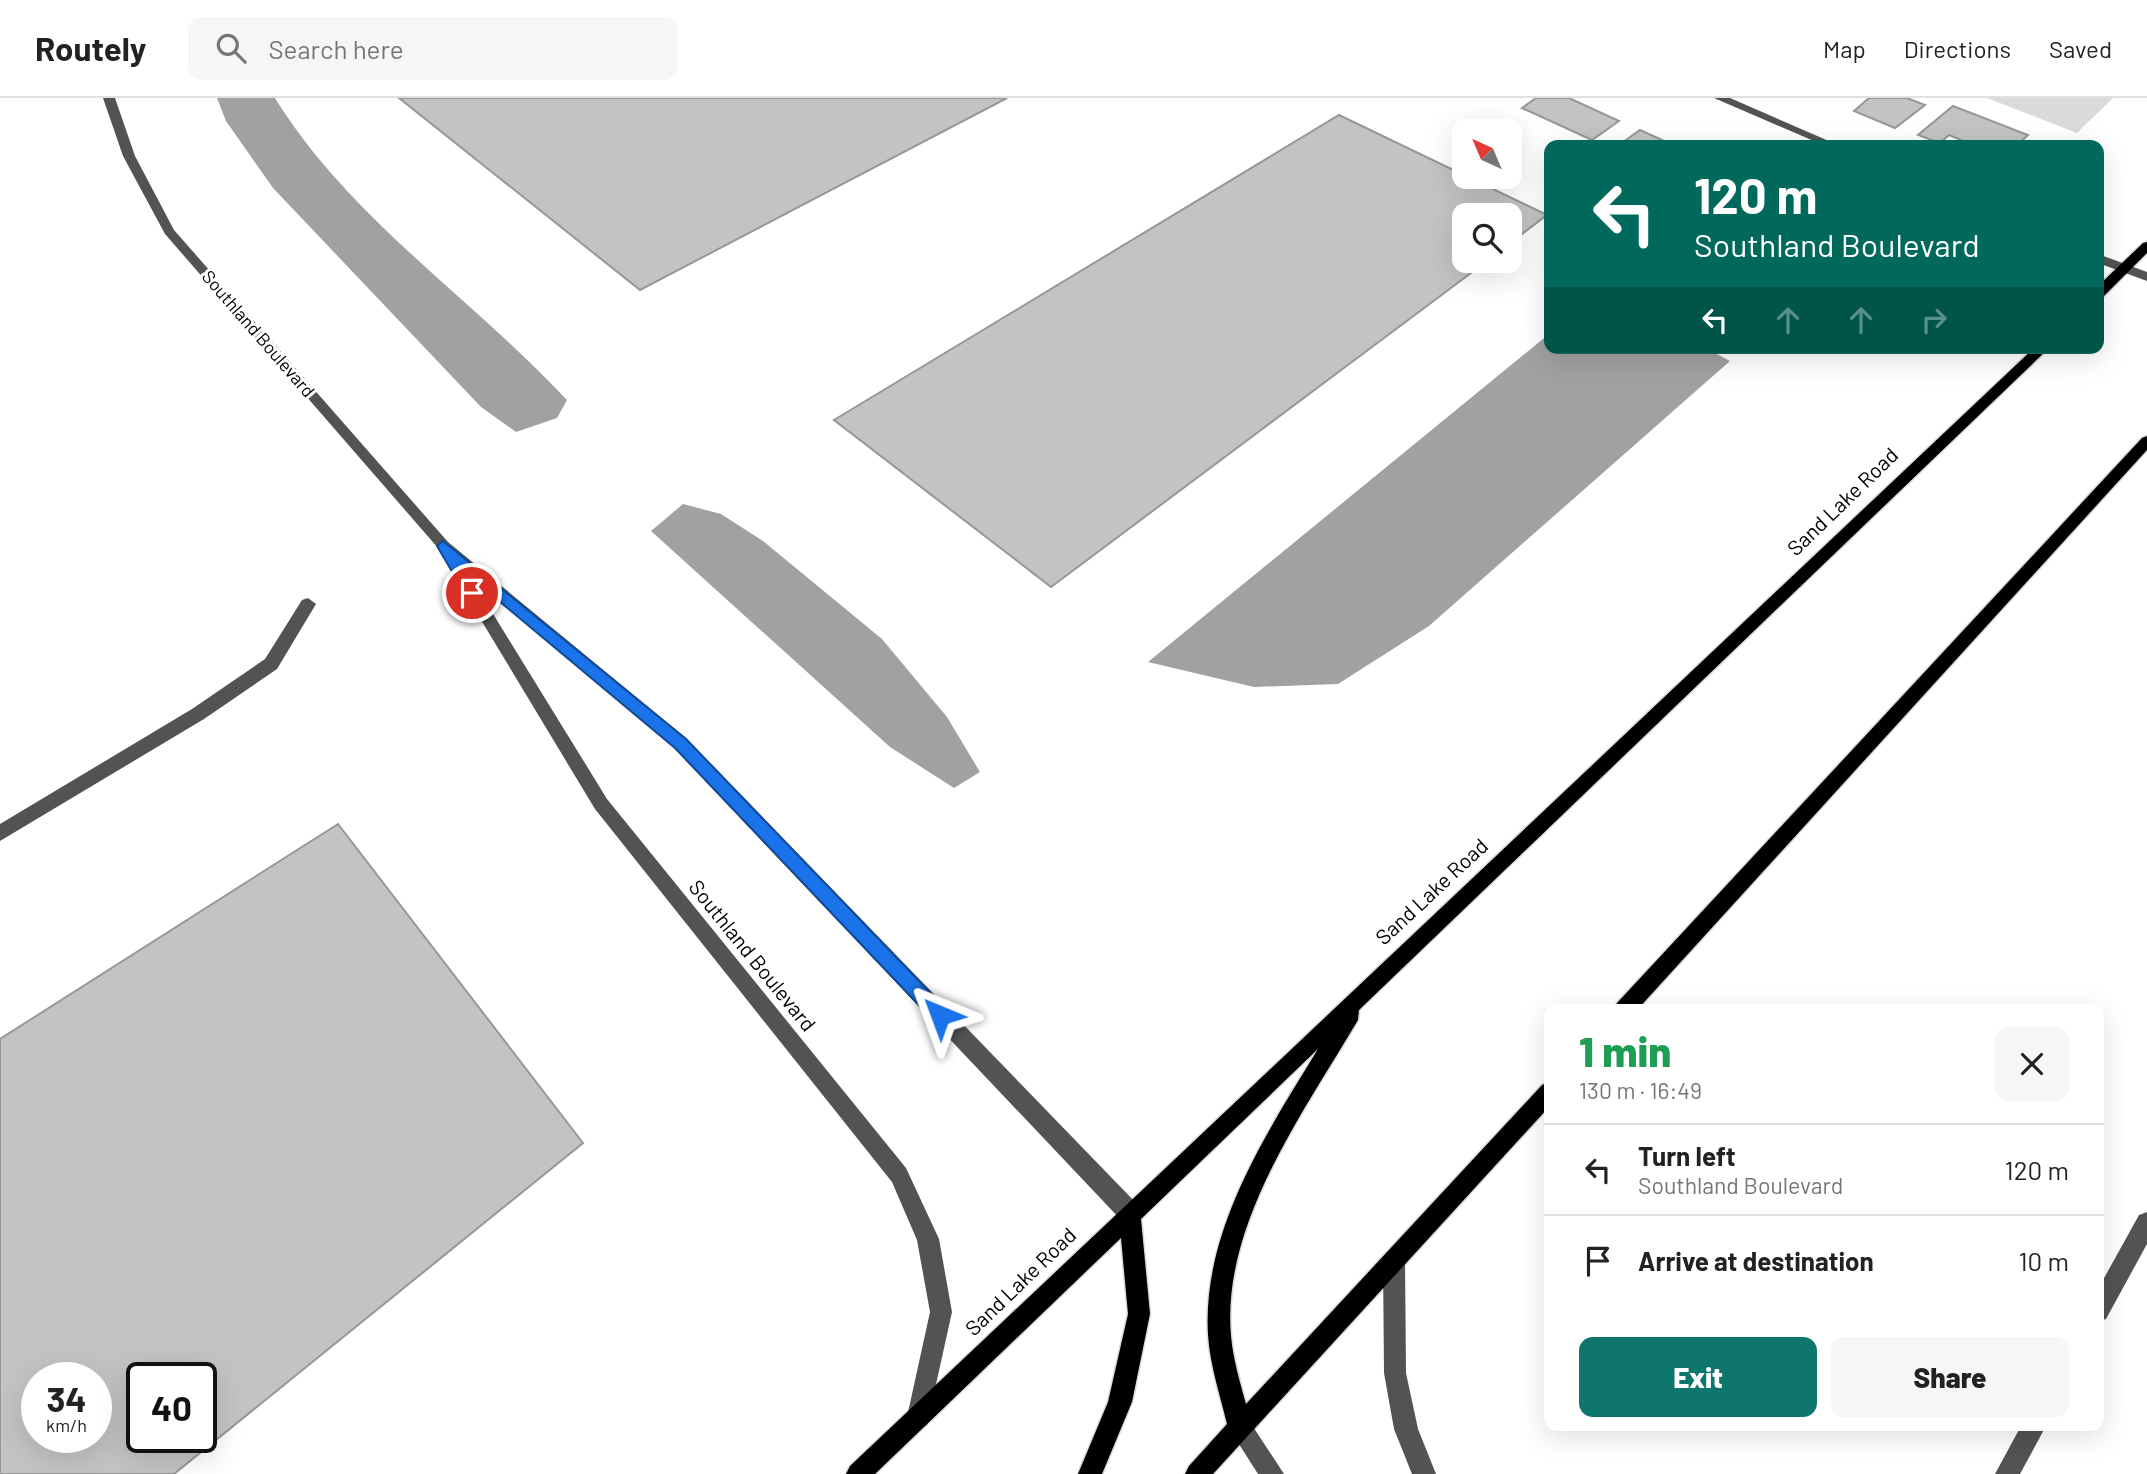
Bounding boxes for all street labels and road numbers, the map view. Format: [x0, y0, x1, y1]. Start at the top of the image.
street label: Southland Boulevard [198, 266, 320, 401]
street label: Sand Lake Road [1781, 442, 1903, 560]
street label: Sand Lake Road [1370, 833, 1492, 949]
street label: Southland Boulevard [684, 874, 822, 1036]
street label: Sand Lake Road [959, 1222, 1081, 1340]

